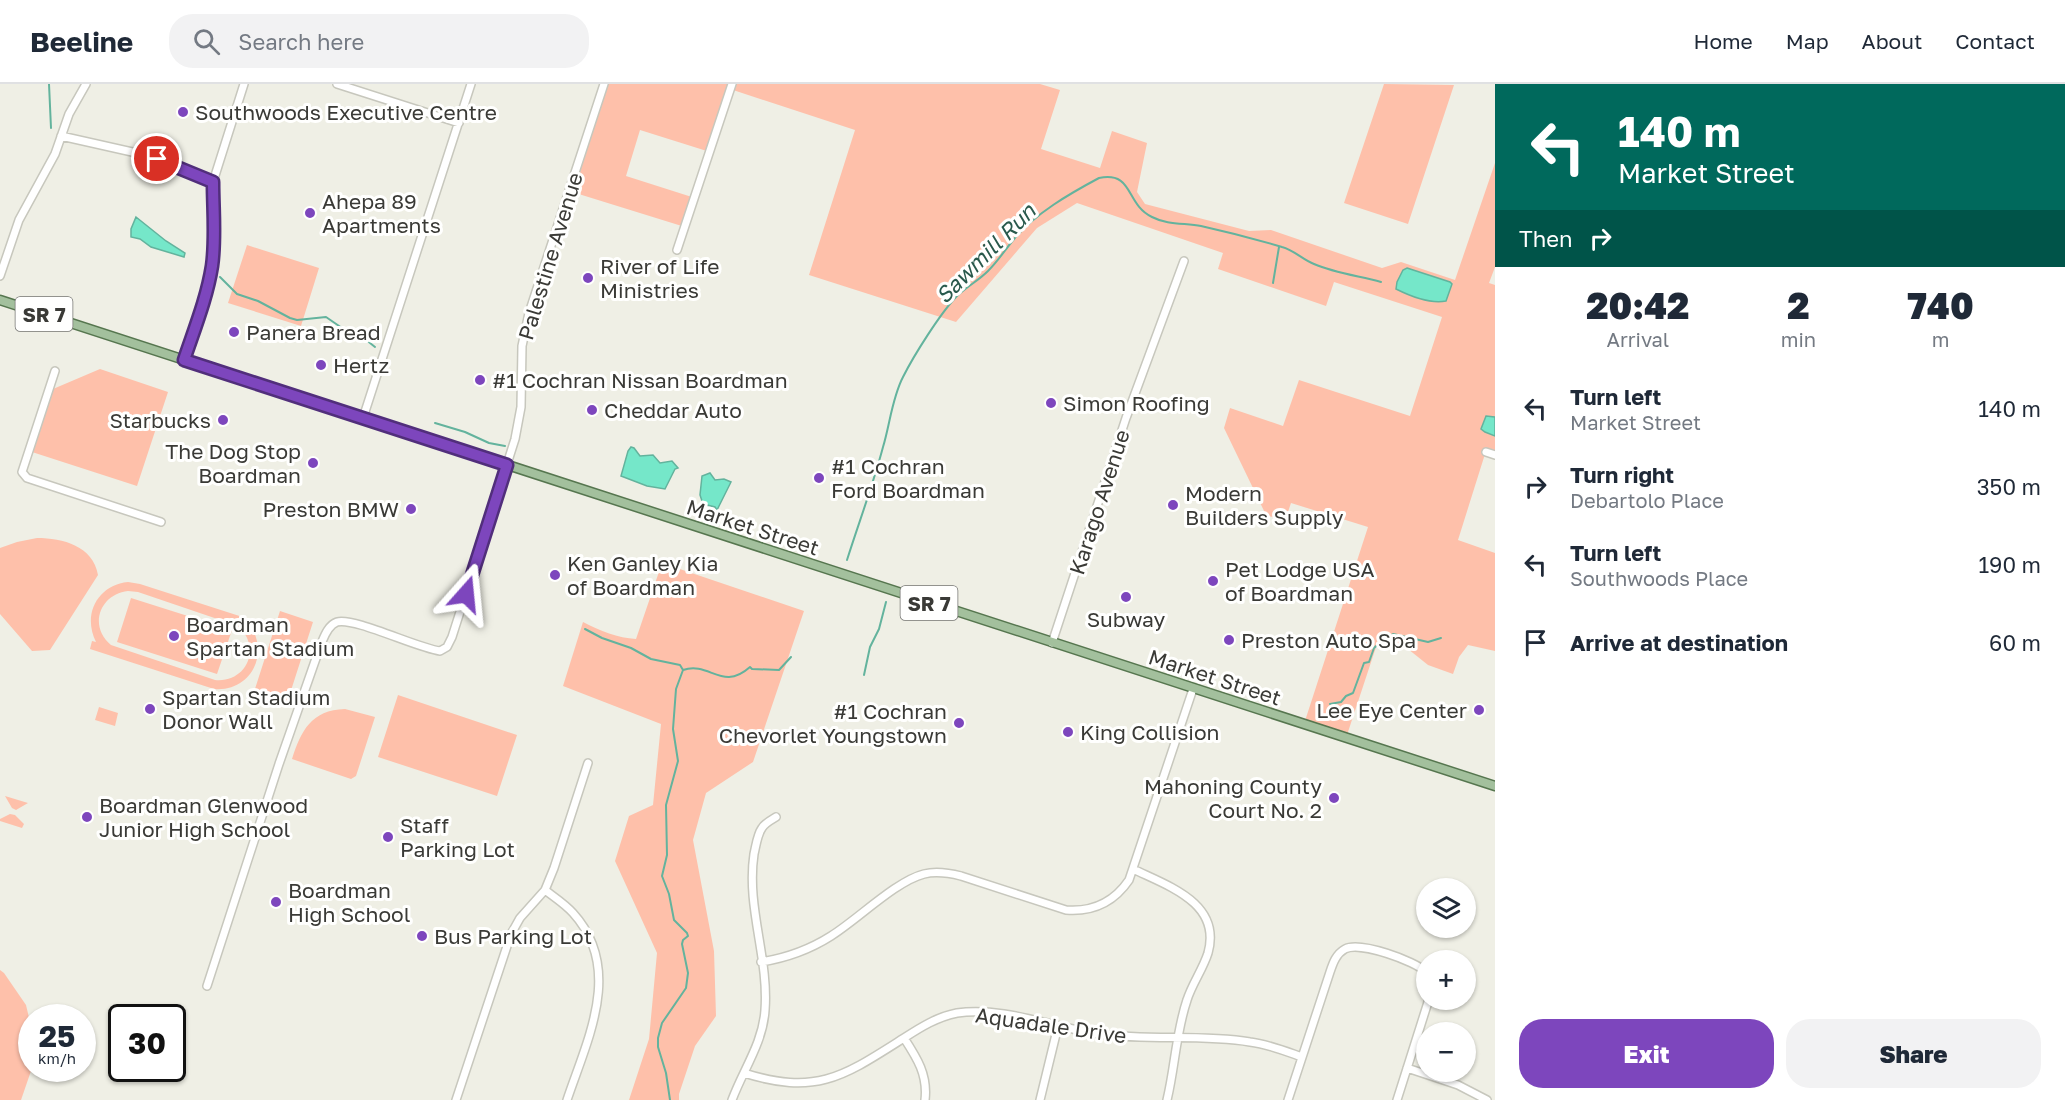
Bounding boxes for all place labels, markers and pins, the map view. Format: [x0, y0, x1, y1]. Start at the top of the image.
place label: Southwoods Executive Centre [195, 99, 497, 125]
marker: Southwoods Executive Centre [176, 105, 190, 119]
pin [131, 133, 182, 184]
place label: Ahepa 89 Apartments [322, 188, 441, 238]
marker: Ahepa 89 Apartments [303, 206, 317, 220]
place label: River of Life Ministries [600, 253, 719, 303]
marker: River of Life Ministries [581, 271, 595, 285]
place label: Panera Bread [246, 319, 381, 345]
marker: Panera Bread [227, 325, 241, 339]
place label: Hertz [333, 352, 389, 378]
marker: Hertz [314, 358, 328, 372]
place label: #1 Cochran Nissan Boardman [492, 367, 788, 393]
marker: #1 Cochran Nissan Boardman [473, 373, 487, 387]
place label: Simon Roofing [1063, 390, 1210, 416]
marker: Simon Roofing [1044, 396, 1058, 410]
place label: Cheddar Auto [604, 397, 742, 423]
marker: Cheddar Auto [585, 403, 599, 417]
place label: Starbucks [109, 407, 211, 433]
marker: Starbucks [216, 413, 230, 427]
place label: The Dog Stop Boardman [165, 438, 301, 488]
place label: #1 Cochran Ford Boardman [831, 453, 985, 503]
marker: The Dog Stop Boardman [306, 456, 320, 470]
marker: #1 Cochran Ford Boardman [812, 471, 826, 485]
place label: Modern Builders Supply [1185, 480, 1344, 530]
place label: Preston BMW [263, 496, 399, 522]
marker: Modern Builders Supply [1166, 498, 1180, 512]
marker: Preston BMW [404, 502, 418, 516]
place label: Ken Ganley Kia of Boardman [567, 550, 718, 600]
place label: Pet Lodge USA of Boardman [1225, 556, 1375, 606]
marker: Ken Ganley Kia of Boardman [548, 568, 562, 582]
marker: Pet Lodge USA of Boardman [1206, 574, 1220, 588]
marker: Subway [1119, 590, 1133, 604]
place label: Subway [1087, 606, 1166, 632]
place label: Boardman Spartan Stadium [186, 611, 354, 661]
place label: Preston Auto Spa [1241, 627, 1416, 653]
marker: Boardman Spartan Stadium [167, 629, 181, 643]
marker: Preston Auto Spa [1222, 633, 1236, 647]
place label: Spartan Stadium Donor Wall [162, 684, 330, 734]
place label: Lee Eye Center [1316, 697, 1467, 723]
place label: #1 Cochran Chevorlet Youngstown [719, 698, 947, 748]
marker: Spartan Stadium Donor Wall [143, 702, 157, 716]
marker: Lee Eye Center [1472, 703, 1486, 717]
marker: #1 Cochran Chevorlet Youngstown [952, 716, 966, 730]
place label: King Collision [1080, 719, 1219, 745]
marker: King Collision [1061, 725, 1075, 739]
place label: Mahoning County Court No. 2 [1144, 773, 1322, 823]
marker: Mahoning County Court No. 2 [1327, 791, 1341, 805]
place label: Boardman Glenwood Junior High School [99, 792, 308, 842]
marker: Boardman Glenwood Junior High School [80, 810, 94, 824]
place label: Staff Parking Lot [400, 812, 515, 862]
marker: Staff Parking Lot [381, 830, 395, 844]
place label: Boardman High School [288, 877, 410, 927]
marker: Boardman High School [269, 895, 283, 909]
place label: Bus Parking Lot [434, 923, 592, 949]
marker: Bus Parking Lot [415, 929, 429, 943]

